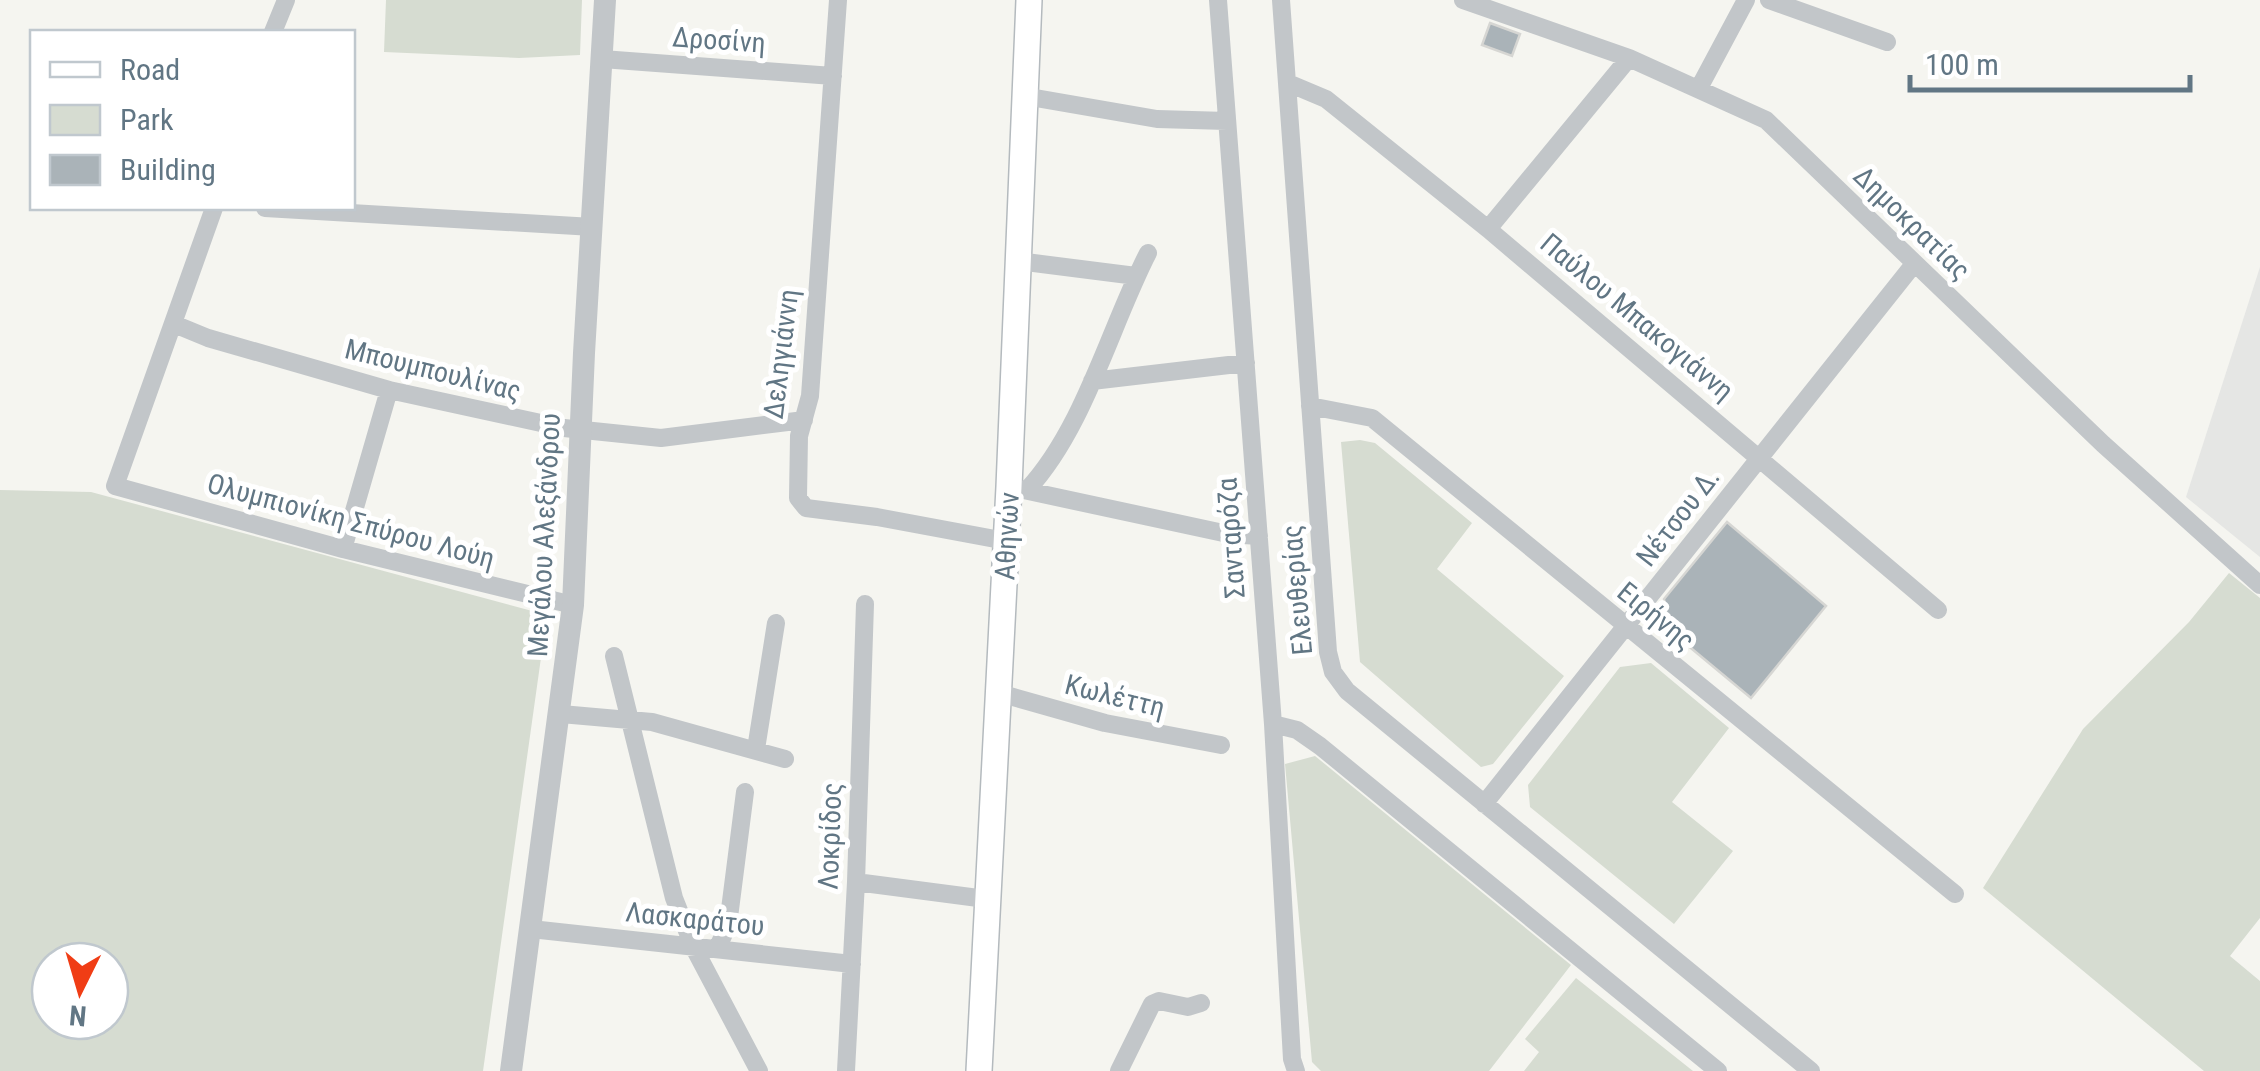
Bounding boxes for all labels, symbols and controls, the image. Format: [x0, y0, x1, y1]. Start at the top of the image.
street label: Δροσίνη [671, 20, 767, 60]
legend [30, 30, 355, 210]
scale bar [1910, 30, 2190, 92]
text: 100 m [1925, 47, 1999, 82]
text: Road [120, 52, 180, 87]
text: Park [120, 102, 174, 137]
text: Building [120, 152, 216, 187]
street label: Δημοκρατίας [1847, 159, 1977, 287]
street label: Παύλου Μπακογιάννη [1534, 227, 1740, 407]
street label: Δεληγιάννη [757, 287, 805, 421]
street label: Μπουμπουλίνας [342, 332, 524, 408]
street label: Μεγάλου Αλεξάνδρου [521, 412, 567, 658]
street label: Νέτσου Δ. [1629, 461, 1727, 573]
street label: Ολυμπιονίκη Σπύρου Λούη [204, 467, 498, 575]
street label: Σανταρόζα [1210, 476, 1252, 599]
street label: Αθηνών [988, 491, 1026, 581]
street label: Ελευθερίας [1275, 523, 1319, 657]
street label: Ειρήνης [1611, 575, 1701, 657]
street label: Κωλέττη [1062, 668, 1168, 724]
street label: Λοκρίδος [812, 782, 848, 890]
street label: Λασκαράτου [624, 895, 766, 943]
north arrow [30, 941, 130, 1041]
text: N [68, 998, 88, 1033]

